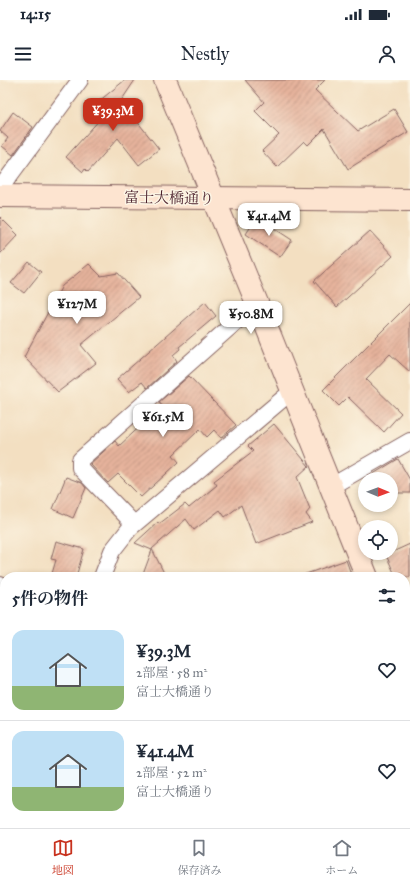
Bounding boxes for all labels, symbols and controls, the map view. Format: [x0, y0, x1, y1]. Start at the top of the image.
text: 14:15 [20, 5, 51, 23]
icon: menu [12, 43, 34, 65]
text: Nestly [181, 43, 229, 65]
icon: person [376, 43, 398, 65]
pin: ¥39.3M [80, 98, 146, 132]
text: ¥39.3M [92, 103, 134, 119]
street label: 富士大橋通り [124, 188, 214, 208]
pin: ¥41.4M [236, 203, 302, 237]
text: ¥41.4M [247, 208, 291, 224]
pin: ¥127M [49, 291, 105, 325]
text: ¥127M [57, 296, 97, 312]
pin: ¥50.8M [218, 301, 284, 335]
text: ¥50.8M [228, 306, 274, 322]
pin: ¥61.5M [130, 404, 196, 438]
text: ¥61.5M [142, 409, 184, 425]
north arrow [358, 472, 398, 512]
map controls [358, 472, 398, 560]
button: locate [358, 520, 398, 560]
icon: filters [376, 585, 398, 607]
text: 5件の物件 [12, 588, 88, 609]
text: ¥39.3M [136, 641, 191, 662]
icon: home [44, 646, 92, 694]
icon: heart [376, 659, 398, 681]
text: 2部屋 · 58 m² [136, 665, 207, 681]
text: 富士大橋通り [136, 684, 214, 700]
text: ¥41.4M [136, 741, 194, 762]
icon: home [44, 747, 92, 795]
icon: heart [376, 760, 398, 782]
text: 2部屋 · 52 m² [136, 765, 207, 781]
text: 富士大橋通り [136, 784, 214, 800]
tab: 地図 [52, 837, 74, 877]
tab: 保存済み [177, 837, 221, 877]
tab: ホーム [325, 837, 358, 877]

